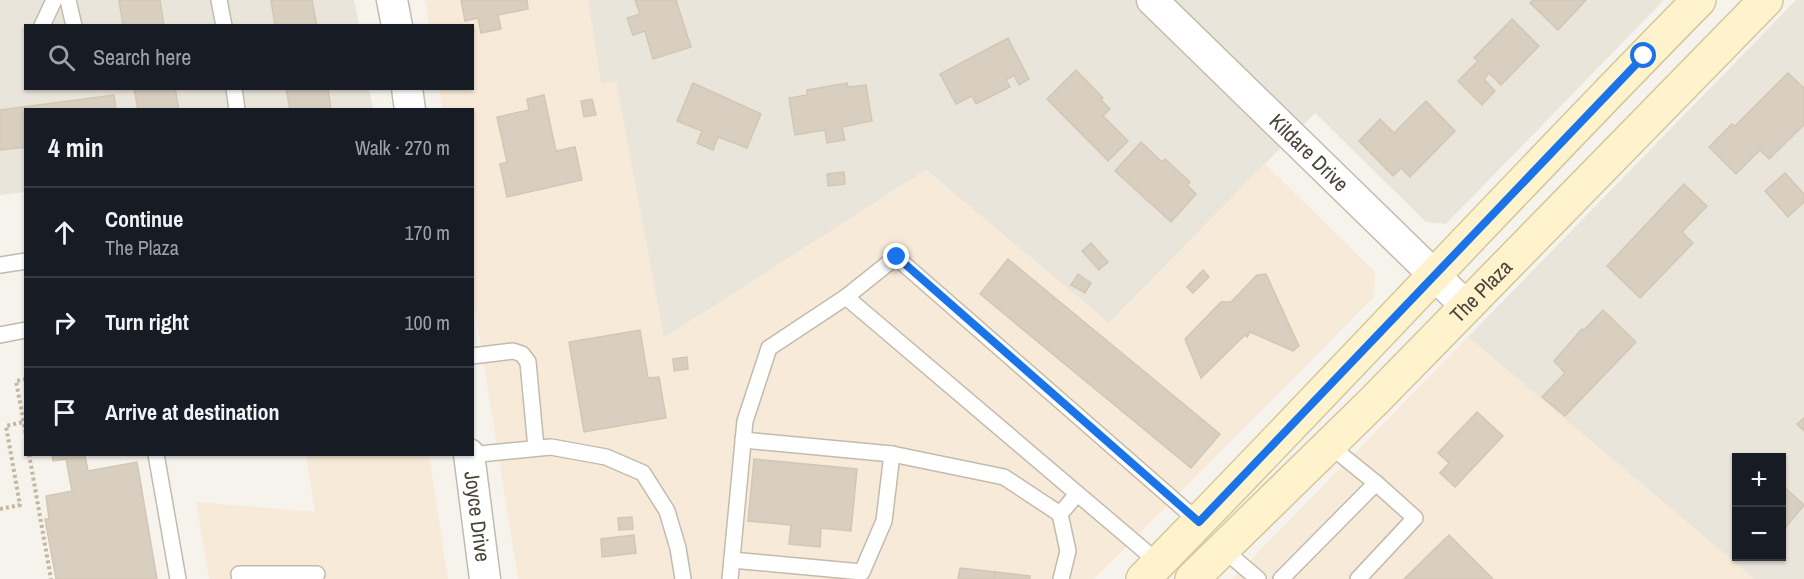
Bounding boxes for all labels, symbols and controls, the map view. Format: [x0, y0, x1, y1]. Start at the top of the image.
search box [24, 24, 474, 90]
icon: search [45, 41, 78, 74]
text: Search here [93, 42, 191, 72]
route start [1630, 42, 1656, 68]
street label: Kildare Drive [1263, 107, 1355, 198]
text: 4 min [48, 130, 104, 165]
text: Walk · 270 m [355, 134, 450, 161]
text: Continue [105, 204, 183, 234]
icon: ahead [48, 216, 81, 249]
text: 170 m [404, 219, 450, 246]
text: The Plaza [105, 234, 179, 261]
route end [883, 243, 909, 269]
street label: The Plaza [1443, 253, 1519, 329]
icon: right [48, 306, 81, 339]
text: Turn right [105, 307, 189, 337]
text: 100 m [404, 309, 450, 336]
icon: arrive [48, 396, 81, 429]
text: Arrive at destination [105, 397, 279, 427]
map controls [1732, 453, 1786, 561]
button: + [1732, 453, 1786, 507]
street label: Joyce Drive [457, 469, 498, 563]
button: − [1732, 507, 1786, 561]

